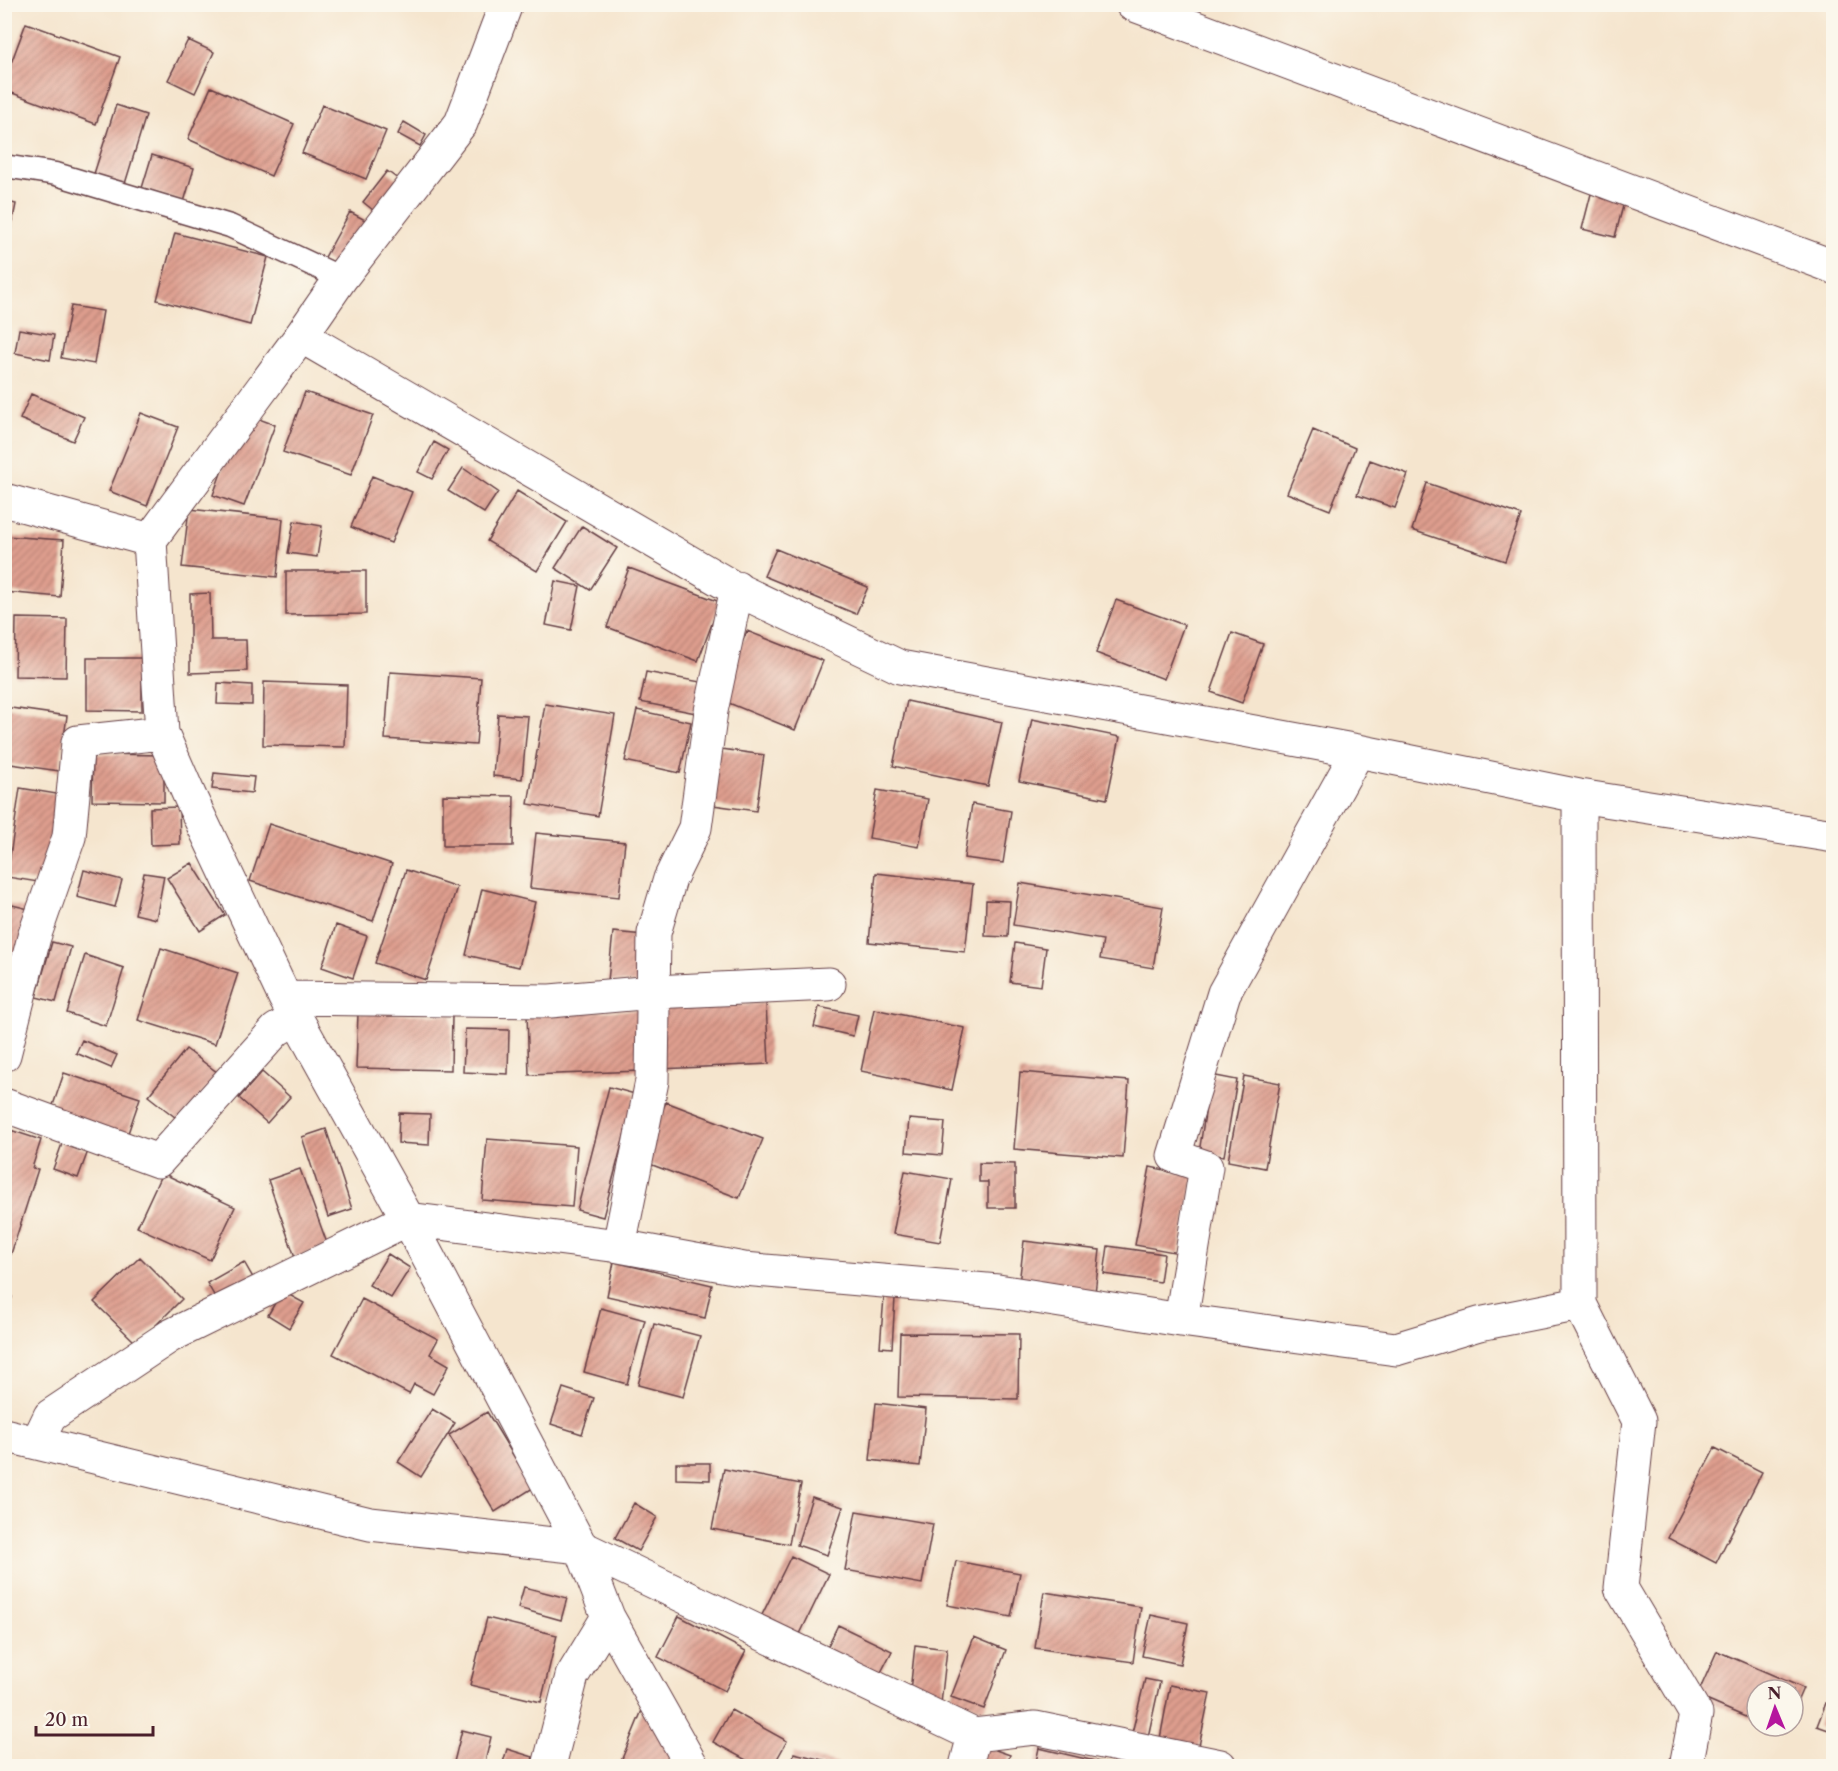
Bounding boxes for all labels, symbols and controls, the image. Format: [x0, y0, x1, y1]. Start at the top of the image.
north arrow [1745, 1678, 1805, 1738]
text: N [1767, 1683, 1782, 1703]
scale bar [36, 1699, 153, 1737]
text: 20 m [45, 1709, 89, 1731]

